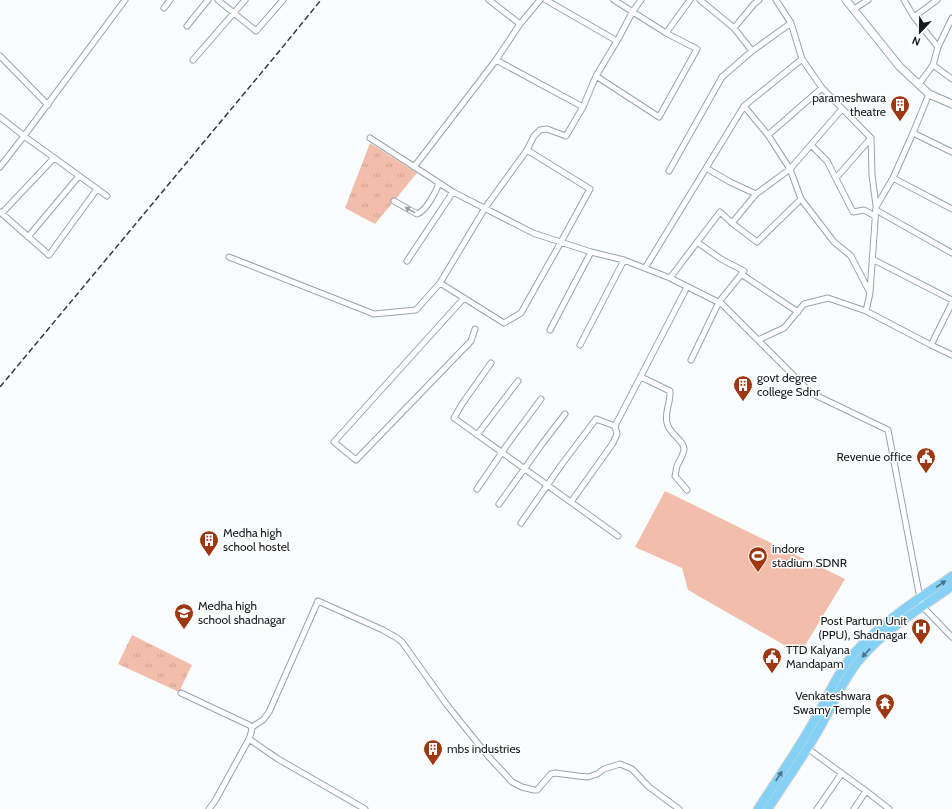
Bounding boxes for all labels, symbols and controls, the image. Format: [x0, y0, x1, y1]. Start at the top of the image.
north arrow [900, 12, 940, 52]
text: N [910, 33, 922, 49]
place label: parameshwara theatre [812, 90, 886, 119]
building icon: parameshwara theatre [889, 94, 911, 122]
one-way arrow [404, 207, 416, 213]
place label: govt degree college Sdnr [757, 370, 820, 399]
building icon: govt degree college Sdnr [732, 374, 754, 402]
public building icon: Revenue office [915, 446, 937, 474]
place label: Revenue office [837, 449, 912, 464]
place label: Medha high school hostel [223, 525, 290, 554]
building icon: Medha high school hostel [198, 529, 220, 557]
place label: indore stadium SDNR [772, 541, 848, 570]
sports icon: indore stadium SDNR [747, 545, 769, 573]
one-way arrow [936, 580, 946, 588]
place label: Medha high school shadnagar [198, 598, 286, 627]
school or university icon: Medha high school shadnagar [173, 602, 195, 630]
place label: Post Partum Unit (PPU), Shadnagar [818, 613, 907, 642]
hospital icon: Post Partum Unit (PPU), Shadnagar [910, 617, 932, 645]
place label: TTD Kalyana Mandapam [786, 642, 850, 671]
public building icon: TTD Kalyana Mandapam [761, 646, 783, 674]
one-way arrow [861, 648, 871, 658]
place label: Venkateshwara Swamy Temple [793, 688, 871, 717]
temple icon: Venkateshwara Swamy Temple [874, 692, 896, 720]
building icon: mbs industries [422, 738, 444, 766]
place label: mbs industries [447, 741, 521, 756]
one-way arrow [775, 771, 783, 781]

